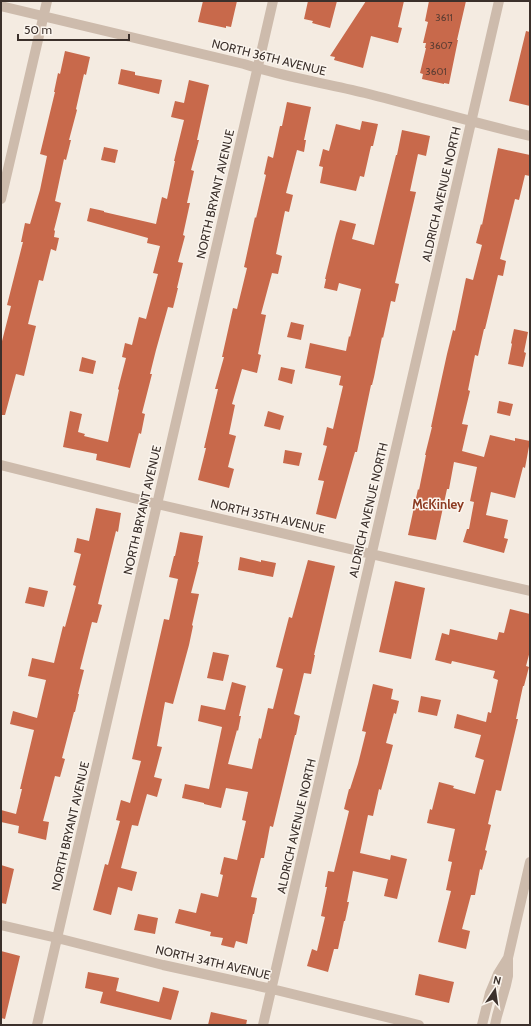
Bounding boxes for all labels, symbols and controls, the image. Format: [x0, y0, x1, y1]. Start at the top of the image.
house number: 3611 [435, 11, 453, 24]
scale bar [18, 16, 129, 42]
text: 50 m [24, 22, 52, 37]
street label: NORTH 36TH AVENUE [210, 36, 328, 79]
house number: 3607 [430, 39, 453, 52]
house number: 3601 [425, 65, 447, 78]
street label: ALDRICH AVENUE NORTH [418, 125, 464, 263]
street label: NORTH BRYANT AVENUE [193, 128, 237, 260]
street label: ALDRICH AVENUE NORTH [345, 441, 391, 579]
street label: NORTH BRYANT AVENUE [120, 444, 164, 576]
street label: NORTH 35TH AVENUE [209, 495, 327, 537]
district label: McKinley [412, 496, 464, 512]
street label: ALDRICH AVENUE NORTH [273, 757, 319, 895]
street label: NORTH BRYANT AVENUE [48, 760, 92, 892]
street label: NORTH 34TH AVENUE [154, 941, 272, 983]
north arrow [475, 970, 515, 1010]
text: N [492, 973, 503, 988]

